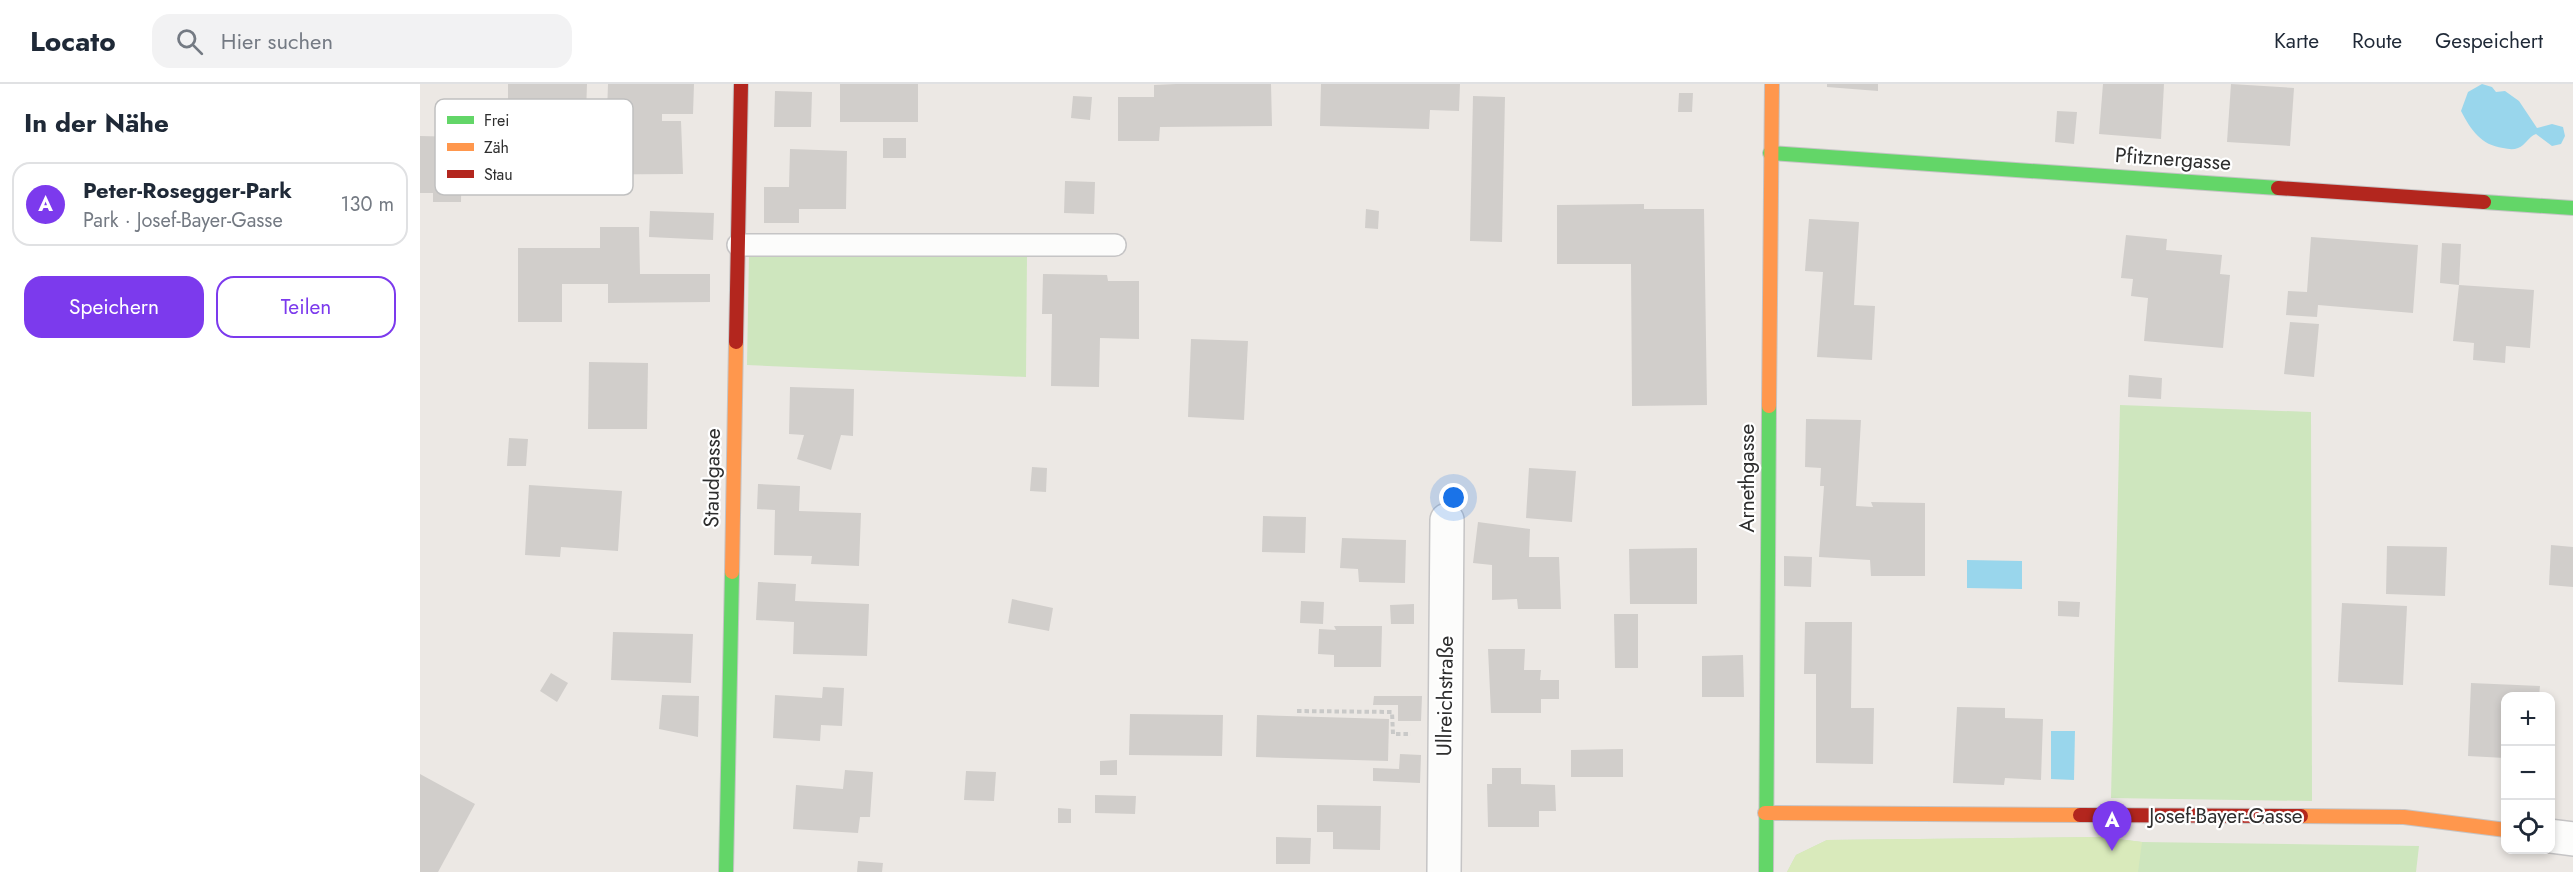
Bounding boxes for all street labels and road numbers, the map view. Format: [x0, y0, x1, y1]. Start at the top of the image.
street label: Pfitznergasse [2114, 140, 2232, 178]
street label: Arnethgasse [1732, 423, 1762, 532]
street label: Staudgasse [696, 428, 728, 528]
street label: Ullreichstraße [1429, 635, 1461, 757]
street label: Josef-Bayer-Gasse [2146, 801, 2303, 831]

